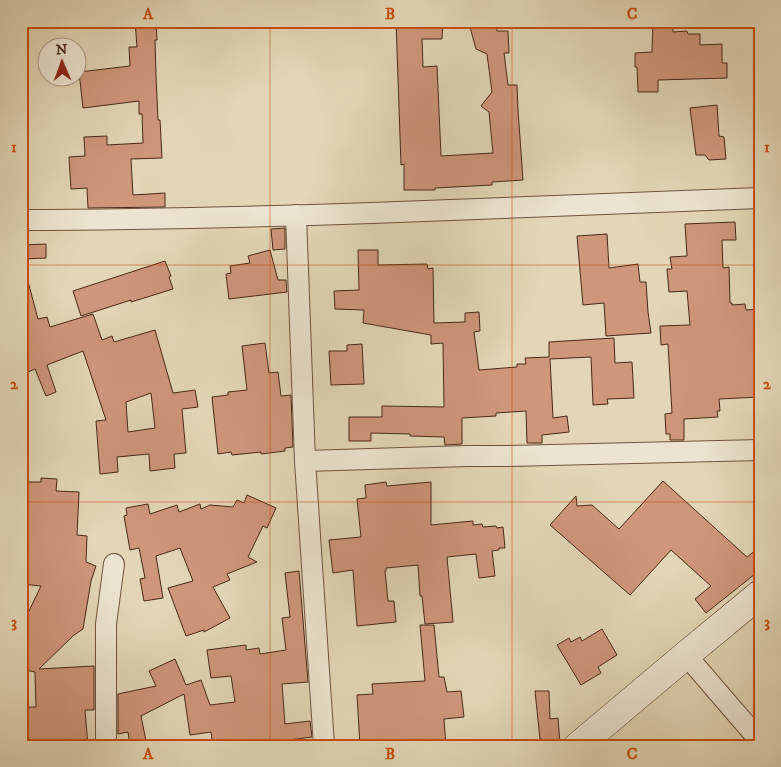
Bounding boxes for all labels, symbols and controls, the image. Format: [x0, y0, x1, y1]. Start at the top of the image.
text: A [142, 4, 154, 24]
text: B [385, 4, 395, 24]
text: C [627, 4, 637, 24]
north arrow [38, 38, 88, 88]
text: N [56, 41, 68, 59]
text: 1 [11, 137, 17, 157]
text: 1 [764, 137, 770, 157]
text: 2 [10, 374, 19, 394]
text: 2 [763, 374, 772, 394]
text: 3 [11, 612, 17, 632]
text: 3 [764, 612, 770, 632]
text: A [142, 744, 154, 764]
text: B [385, 744, 395, 764]
text: C [627, 744, 637, 764]

